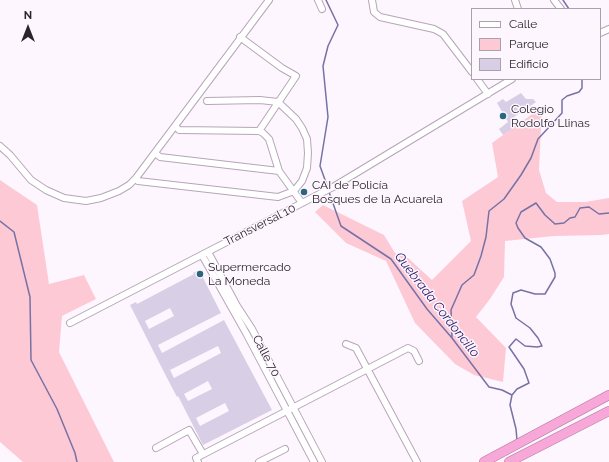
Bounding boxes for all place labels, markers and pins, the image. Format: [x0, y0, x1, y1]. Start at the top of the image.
place label: Colegio Rodolfo Llinas [511, 102, 590, 130]
marker: Colegio Rodolfo Llinas [498, 111, 508, 121]
place label: CAI de Policía Bosques de la Acuarela [312, 178, 443, 206]
marker: CAI de Policía Bosques de la Acuarela [299, 187, 309, 197]
place label: Supermercado La Moneda [208, 260, 291, 288]
marker: Supermercado La Moneda [195, 269, 205, 279]

